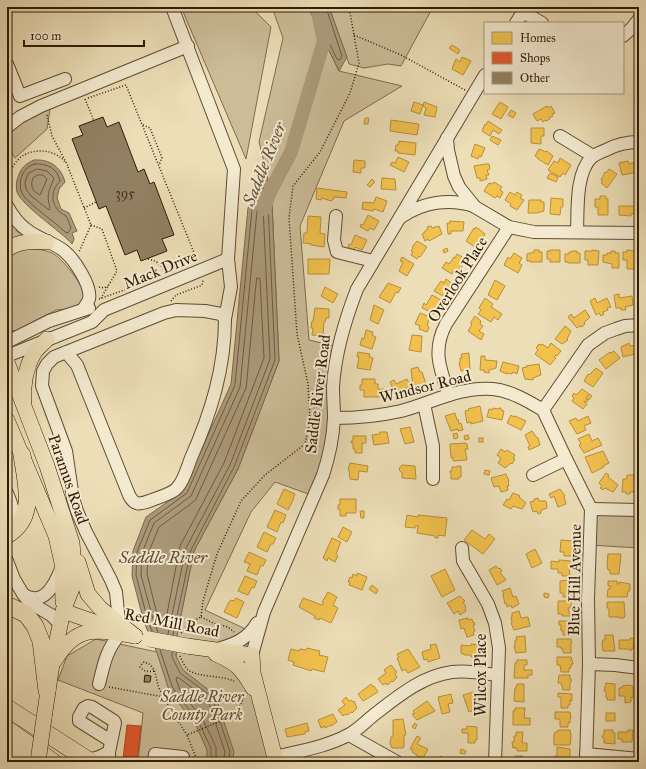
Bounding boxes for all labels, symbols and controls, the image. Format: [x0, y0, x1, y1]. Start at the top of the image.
scale bar [24, 22, 144, 48]
legend [484, 22, 624, 94]
text: 100 m [30, 29, 61, 43]
text: Homes [520, 31, 556, 45]
text: Shops [520, 51, 550, 65]
text: Other [520, 71, 550, 85]
water label: Saddle River [238, 118, 291, 210]
house number: 395 [115, 185, 135, 202]
street label: Overlook Place [424, 233, 491, 326]
street label: Mack Drive [121, 246, 200, 293]
street label: Saddle River Road [301, 334, 334, 455]
street label: Windsor Road [377, 366, 473, 407]
street label: Paramus Road [44, 432, 93, 527]
street label: Blue Hill Avenue [564, 524, 585, 636]
water label: Saddle River [118, 547, 208, 568]
street label: Red Mill Road [123, 604, 221, 641]
street label: Wilcox Place [471, 633, 490, 716]
park label: Saddle River County Park [159, 687, 245, 724]

